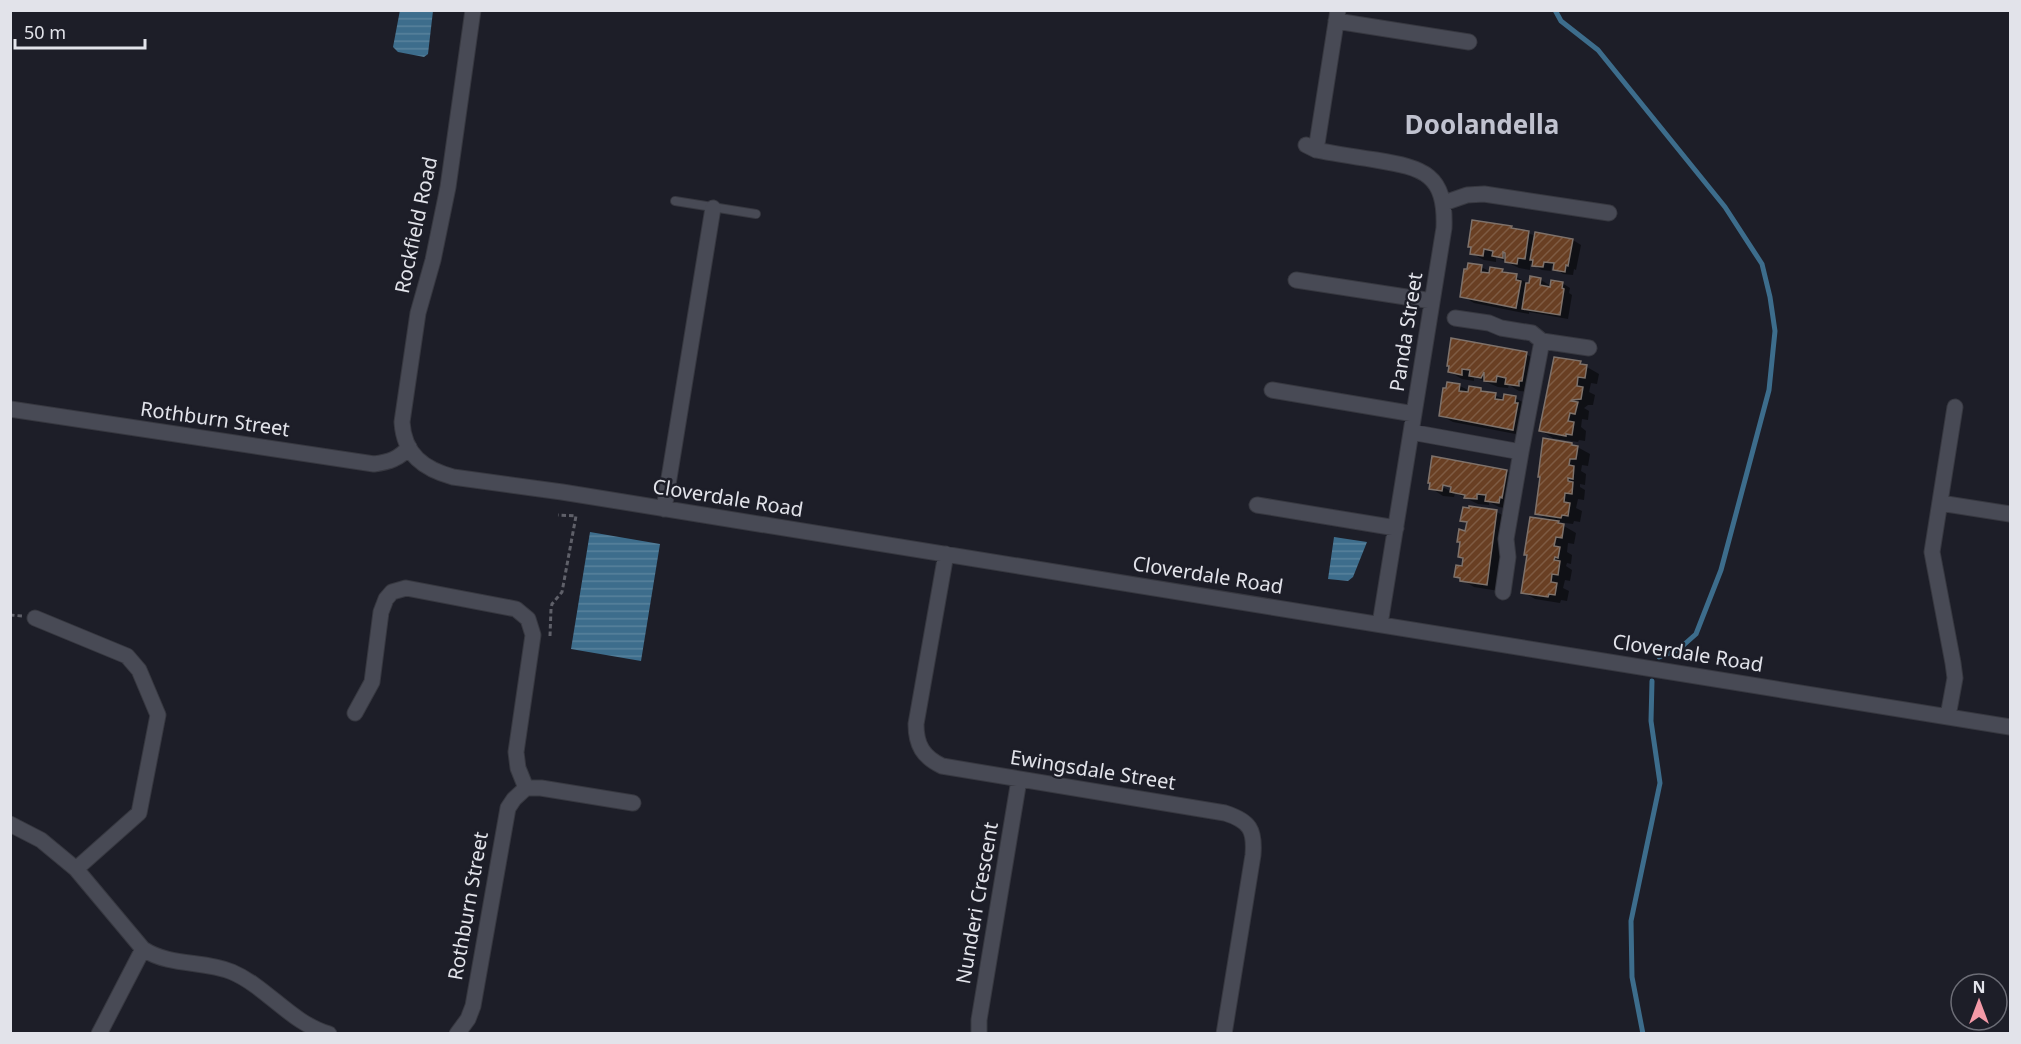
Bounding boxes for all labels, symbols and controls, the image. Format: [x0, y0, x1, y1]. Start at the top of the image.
scale bar [15, 12, 146, 50]
text: 50 m [24, 20, 66, 44]
district label: Doolandella [1405, 106, 1559, 142]
street label: Rockfield Road [388, 154, 443, 296]
street label: Panda Street [1383, 270, 1428, 393]
street label: Rothburn Street [139, 395, 291, 442]
street label: Cloverdale Road [651, 472, 805, 523]
street label: Cloverdale Road [1131, 549, 1285, 600]
street label: Cloverdale Road [1611, 627, 1765, 678]
street label: Ewingsdale Street [1008, 743, 1178, 796]
street label: Nunderi Crescent [949, 820, 1004, 986]
street label: Rothburn Street [441, 829, 494, 982]
north arrow [1949, 972, 2009, 1032]
text: N [1972, 976, 1986, 998]

